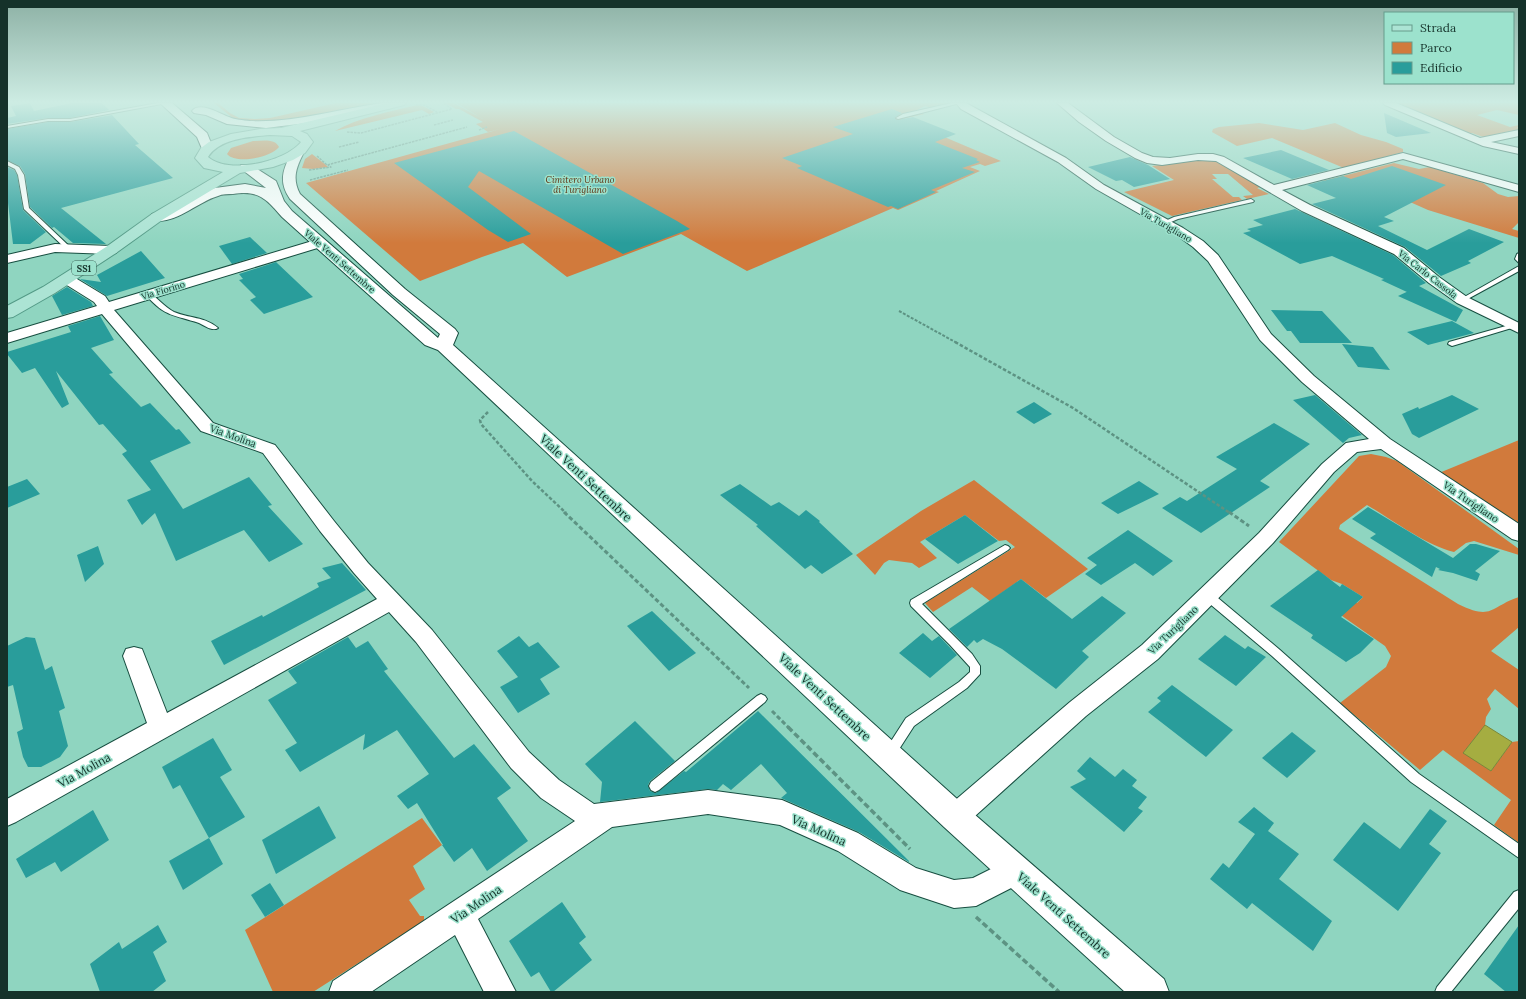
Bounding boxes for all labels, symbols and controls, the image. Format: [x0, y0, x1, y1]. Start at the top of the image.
legend [1384, 12, 1514, 84]
text: Strada [1420, 20, 1456, 35]
text: Parco [1420, 40, 1452, 55]
text: Edificio [1420, 60, 1462, 75]
park label: Cimitero Urbano di Turigliano [545, 174, 615, 195]
street label: Via Turigliano [1137, 205, 1194, 244]
street label: Viale Venti Settembre [301, 226, 378, 295]
street label: Via Carlo Cassola [1396, 247, 1460, 301]
road number: SS1 [72, 261, 96, 275]
street label: Via Fiorino [139, 278, 186, 302]
street label: Via Molina [207, 421, 258, 450]
street label: Viale Venti Settembre [536, 431, 636, 525]
street label: Via Turigliano [1440, 478, 1502, 526]
street label: Via Turigliano [1144, 603, 1201, 658]
street label: Viale Venti Settembre [775, 650, 875, 744]
street label: Via Molina [54, 749, 113, 791]
street label: Via Molina [788, 811, 849, 849]
street label: Viale Venti Settembre [1013, 868, 1114, 961]
street label: Via Molina [447, 881, 504, 927]

